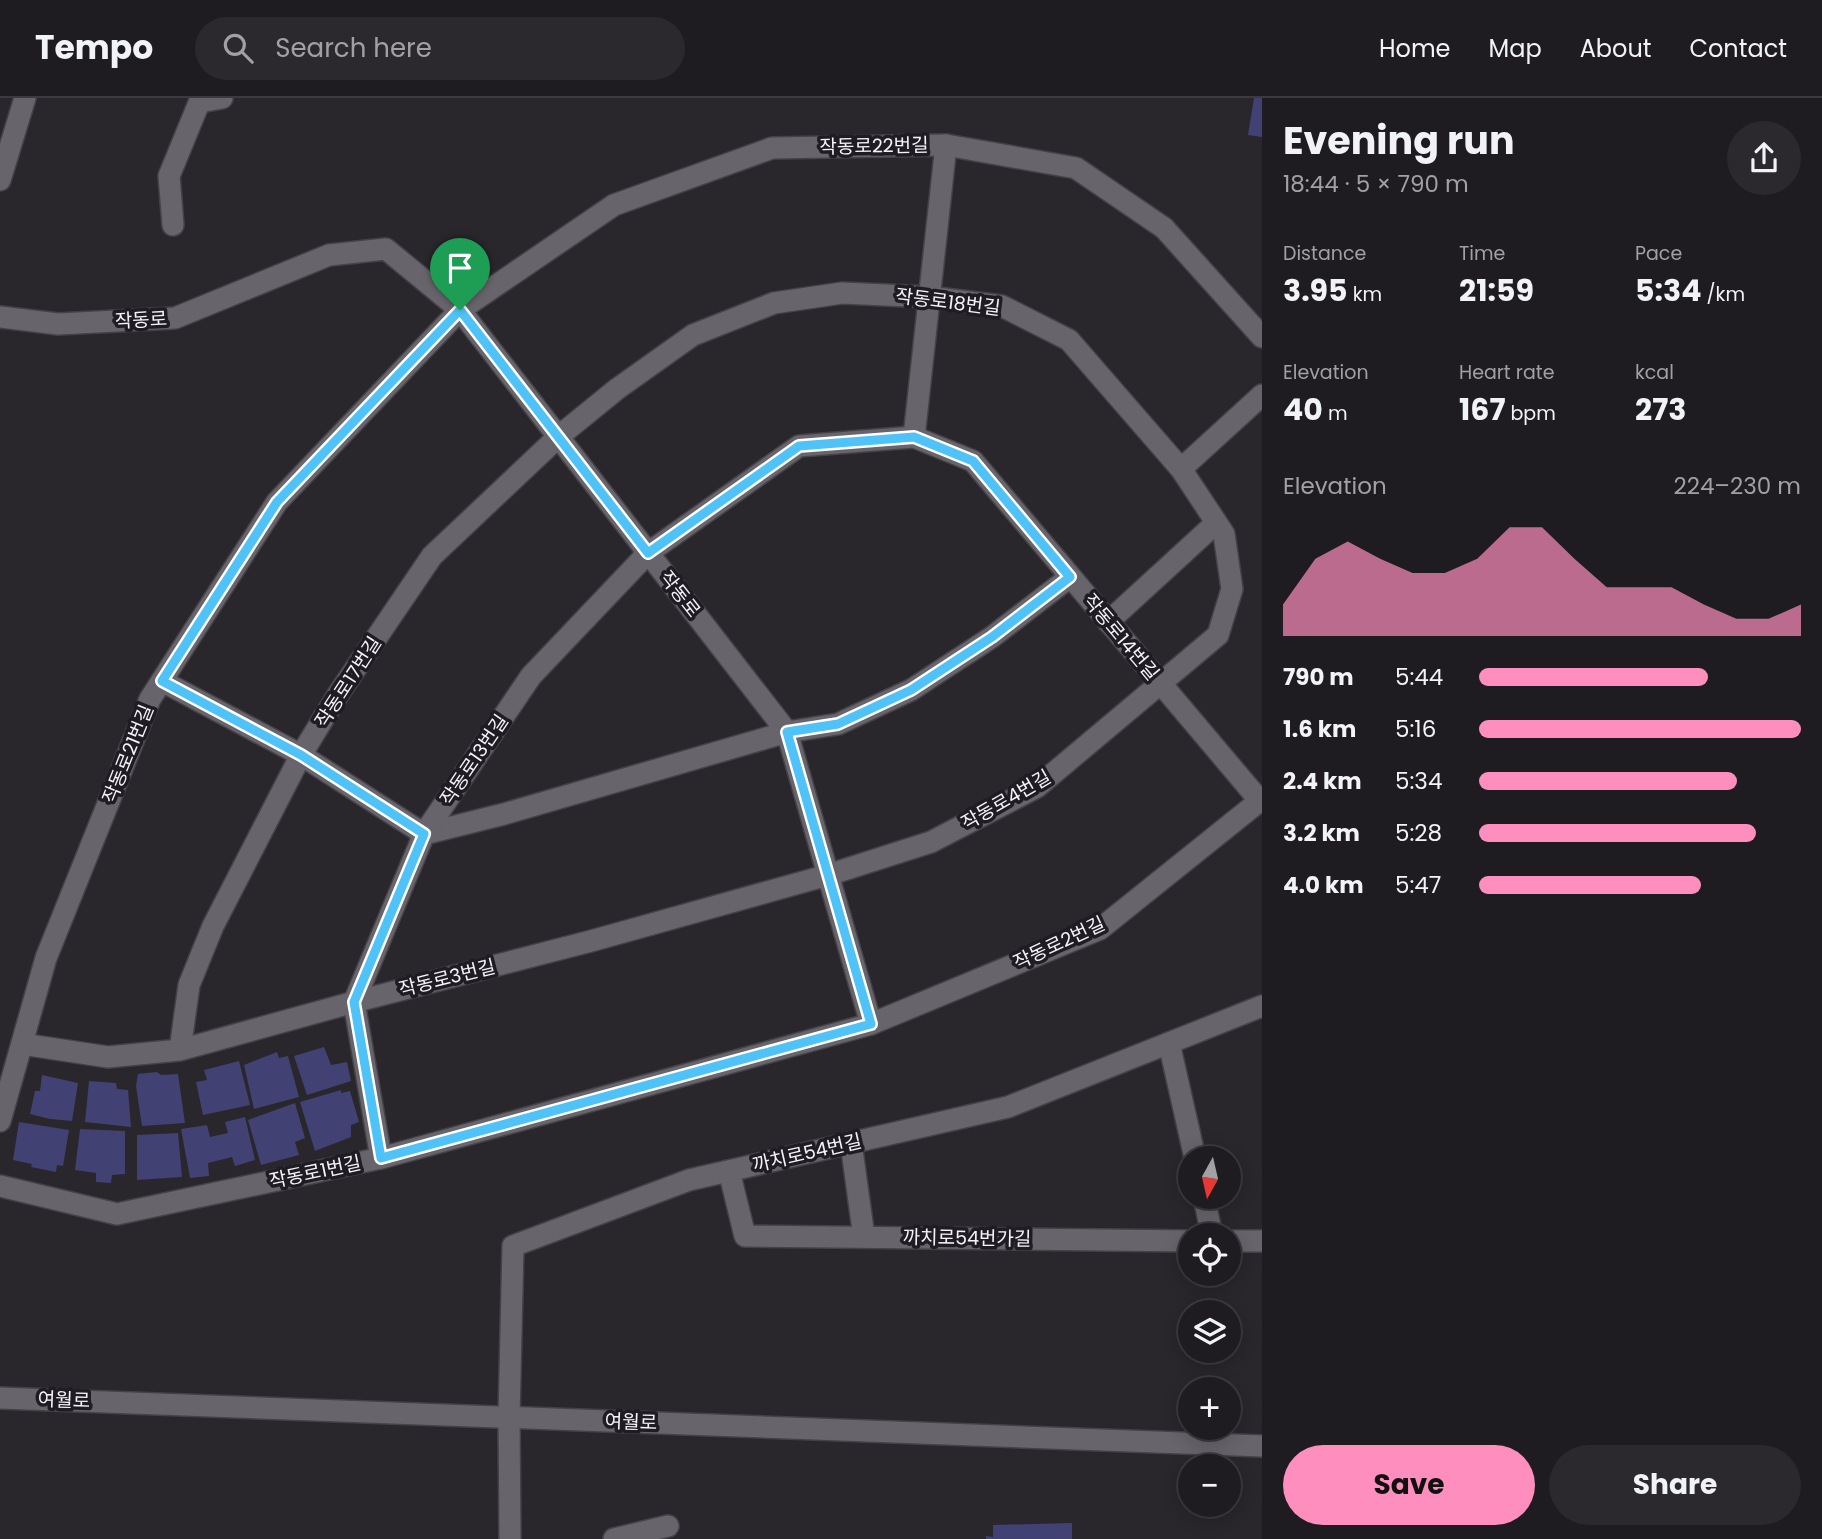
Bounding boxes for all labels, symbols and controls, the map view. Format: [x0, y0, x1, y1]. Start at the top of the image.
search box [195, 17, 685, 80]
text: Tempo [35, 24, 153, 71]
icon: search [219, 29, 257, 67]
text: Search here [275, 30, 432, 66]
text: Home [1379, 32, 1451, 65]
text: Map [1489, 32, 1542, 65]
text: About [1580, 32, 1651, 65]
text: Contact [1689, 32, 1787, 65]
text: Evening run [1283, 114, 1515, 167]
button: share [1727, 121, 1801, 195]
street label: 작동로22번길 [819, 132, 929, 160]
text: 18:44 · 5 × 790 m [1283, 168, 1469, 200]
pin [430, 238, 490, 310]
text: Distance [1283, 240, 1366, 267]
text: Time [1459, 240, 1505, 267]
text: Pace [1635, 240, 1682, 267]
icon: arrive [441, 249, 479, 287]
text: 3.95 [1283, 269, 1348, 312]
text: 21:59 [1459, 269, 1534, 312]
text: 5:34 [1635, 269, 1701, 312]
text: km [1348, 281, 1382, 308]
text: /km [1701, 281, 1745, 308]
street label: 작동로18번길 [894, 282, 1002, 322]
street label: 작동로 [114, 305, 168, 335]
text: Elevation [1283, 359, 1369, 386]
text: Heart rate [1459, 359, 1554, 386]
text: kcal [1635, 359, 1674, 386]
text: 40 [1283, 388, 1323, 431]
text: 167 [1459, 388, 1505, 431]
text: 273 [1635, 388, 1686, 431]
text: m [1323, 400, 1348, 427]
text: bpm [1505, 400, 1556, 427]
text: Elevation [1283, 470, 1387, 502]
text: 224–230 m [1673, 470, 1801, 502]
street label: 작동로 [653, 565, 707, 623]
street label: 작동로14번길 [1077, 588, 1165, 686]
street label: 작동로17번길 [308, 631, 388, 733]
text: 790 m [1283, 661, 1354, 693]
text: 5:44 [1395, 661, 1443, 693]
street label: 작동로21번길 [96, 701, 160, 807]
street label: 작동로13번길 [434, 709, 514, 811]
text: 1.6 km [1283, 713, 1356, 745]
text: 5:16 [1395, 713, 1436, 745]
street label: 작동로4번길 [956, 763, 1056, 837]
text: 2.4 km [1283, 765, 1362, 797]
text: 5:34 [1395, 765, 1442, 797]
text: 3.2 km [1283, 817, 1360, 849]
text: 5:28 [1395, 817, 1442, 849]
text: 4.0 km [1283, 869, 1364, 901]
text: 5:47 [1395, 869, 1441, 901]
street label: 작동로2번길 [1009, 910, 1109, 976]
street label: 작동로3번길 [396, 953, 498, 1003]
street label: 까치로54번길 [750, 1127, 864, 1179]
north arrow [1178, 1146, 1241, 1209]
map controls [1178, 1146, 1241, 1517]
street label: 작동로1번길 [266, 1149, 364, 1195]
street label: 까치로54번가길 [902, 1223, 1032, 1253]
button: locate [1178, 1223, 1241, 1286]
button: layers [1178, 1300, 1241, 1363]
button: + [1178, 1377, 1241, 1440]
street label: 여월로 [37, 1386, 91, 1414]
street label: 여월로 [604, 1408, 658, 1436]
button: Save [1283, 1445, 1535, 1525]
button: Share [1549, 1445, 1801, 1525]
button: − [1178, 1454, 1241, 1517]

